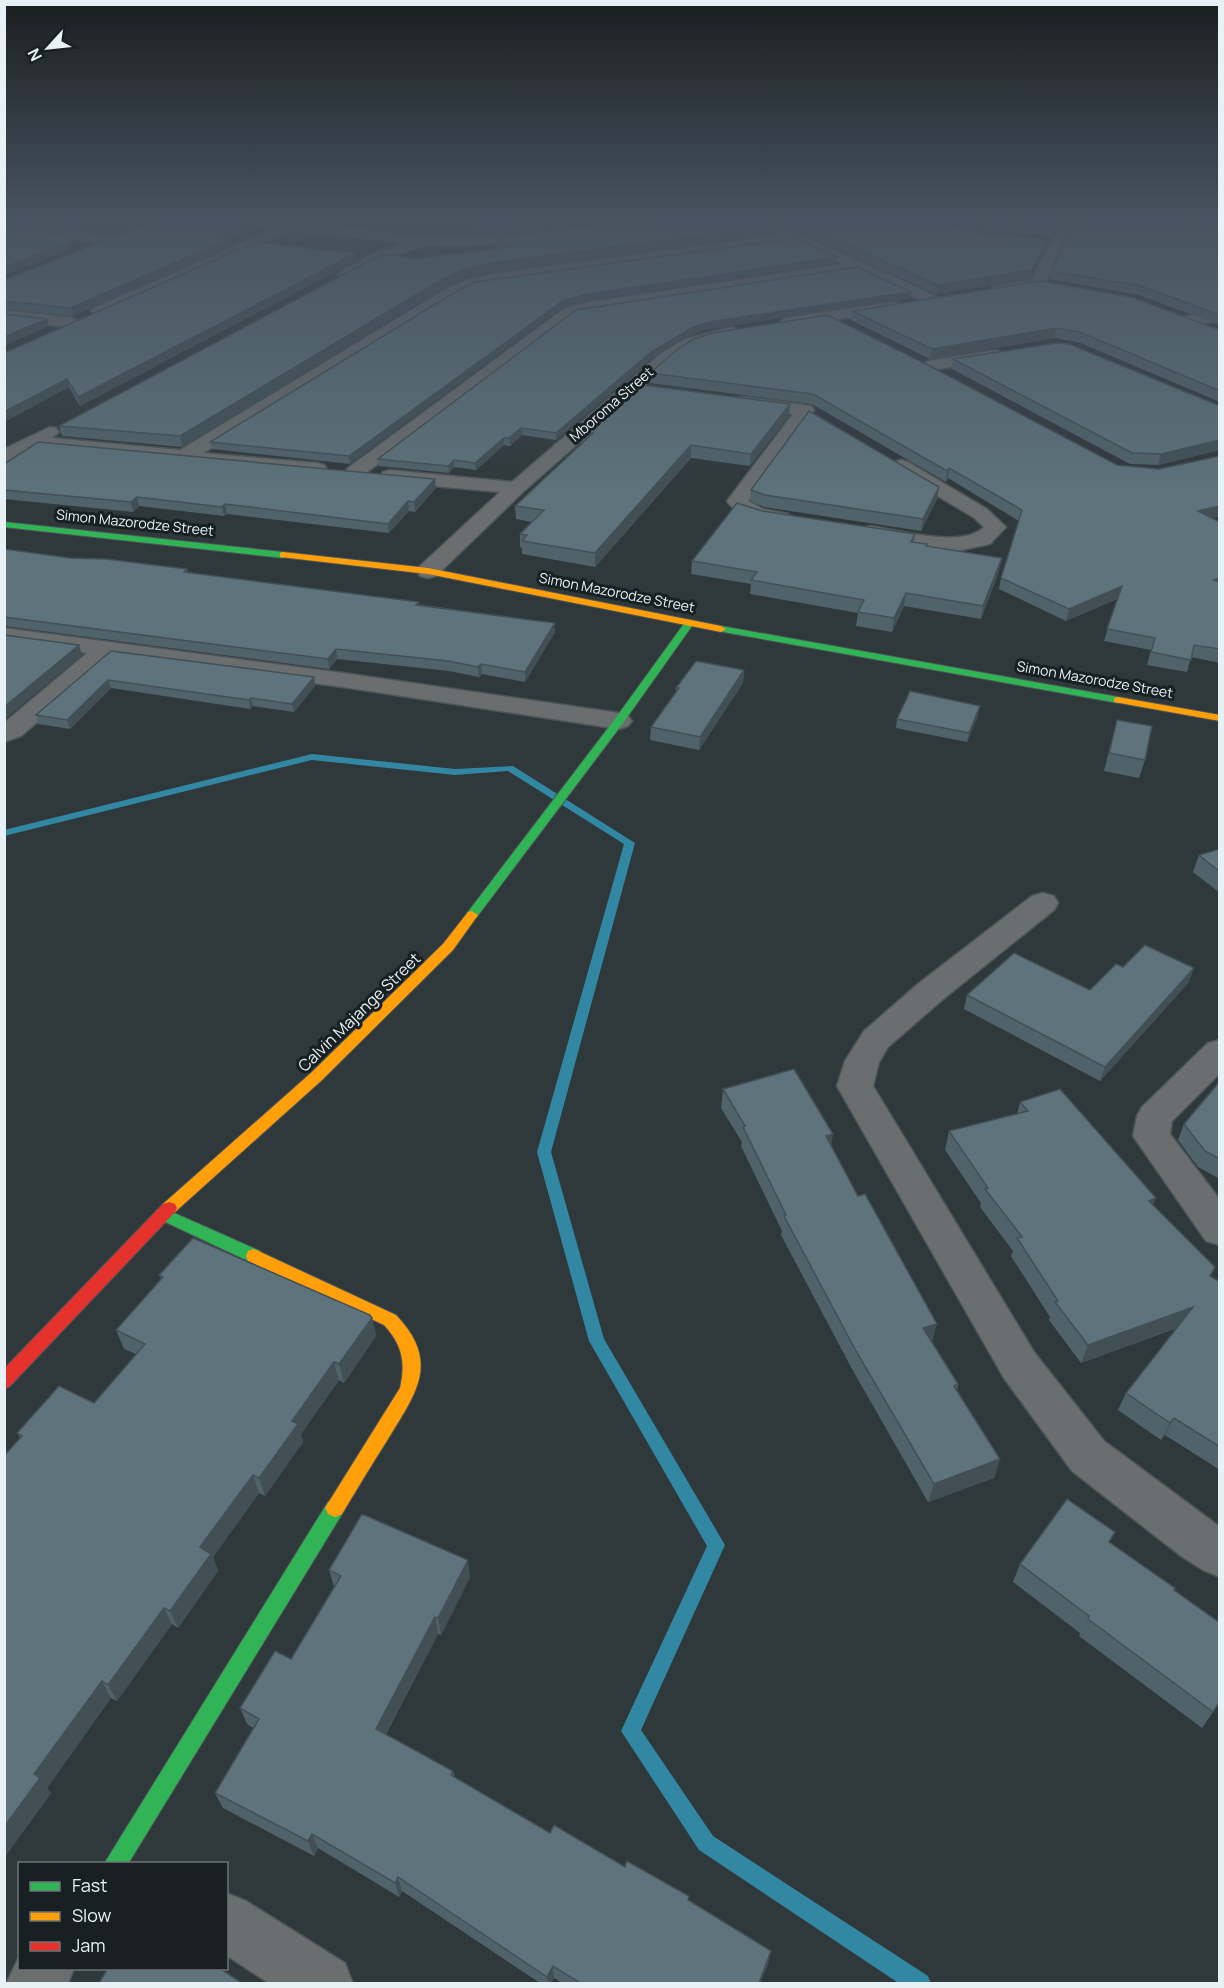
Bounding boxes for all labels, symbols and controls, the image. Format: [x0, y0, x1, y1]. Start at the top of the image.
north arrow [18, 18, 78, 78]
text: N [22, 45, 47, 65]
street label: Mboroma Street [565, 362, 657, 446]
street label: Simon Mazorodze Street [55, 504, 215, 540]
street label: Simon Mazorodze Street [538, 568, 697, 616]
street label: Simon Mazorodze Street [1015, 656, 1175, 702]
street label: Calvin Majange Street [293, 948, 425, 1076]
legend [18, 1862, 228, 1970]
text: Fast [72, 1873, 107, 1897]
text: Slow [72, 1903, 112, 1927]
text: Jam [72, 1933, 106, 1957]

